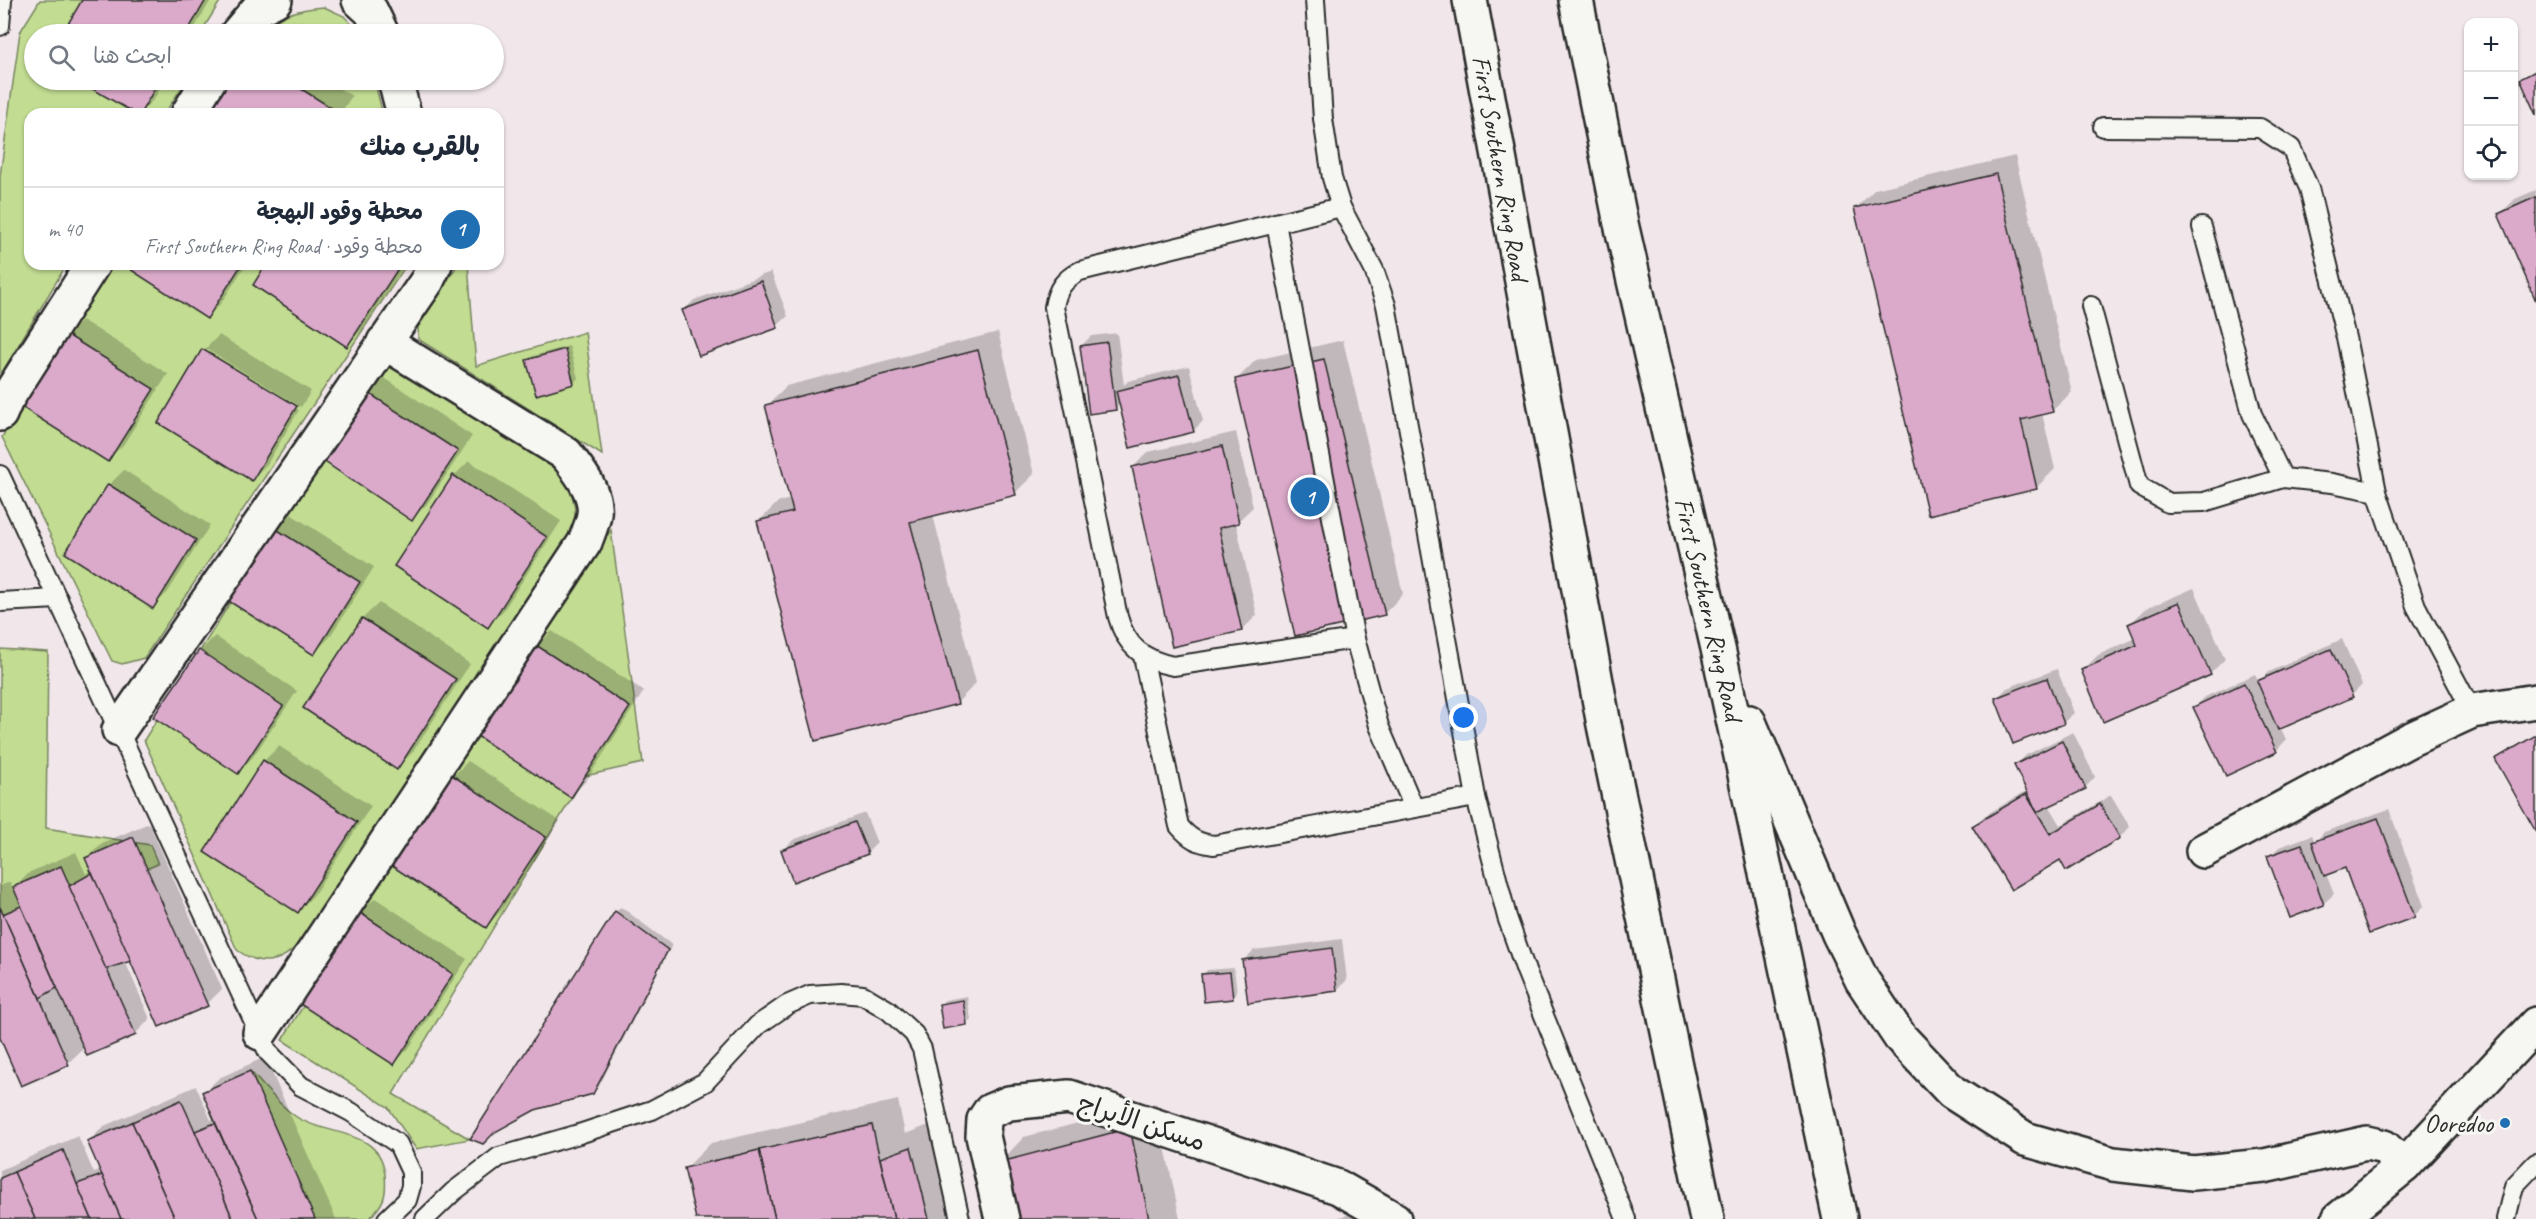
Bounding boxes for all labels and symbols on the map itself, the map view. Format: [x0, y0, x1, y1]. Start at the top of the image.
street label: First Southern Ring Road [1465, 53, 1537, 287]
pin: 1 [1290, 474, 1330, 520]
street label: First Southern Ring Road [1667, 495, 1751, 727]
your location [1449, 703, 1478, 732]
street label: مسكن الأبراج [1074, 1084, 1210, 1160]
place label: Ooredoo [2424, 1107, 2495, 1140]
marker: Ooredoo [2498, 1116, 2512, 1130]

